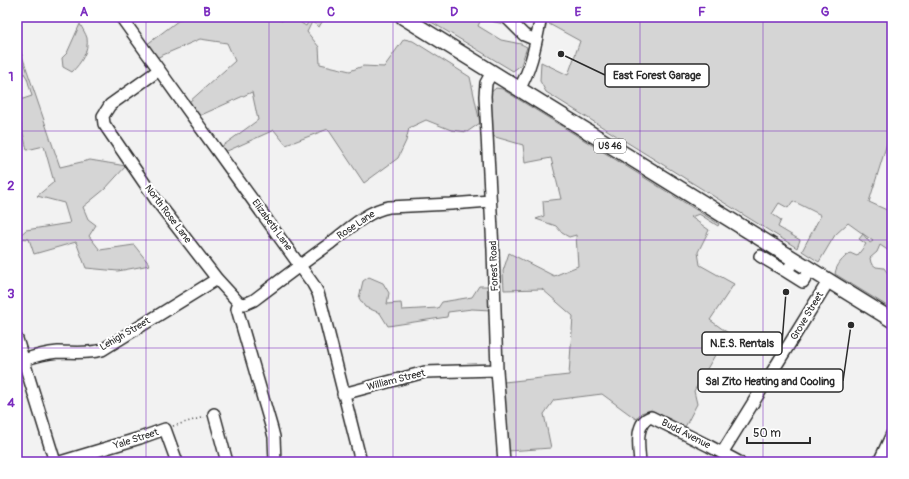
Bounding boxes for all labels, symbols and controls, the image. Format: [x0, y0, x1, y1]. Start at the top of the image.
text: A [80, 4, 89, 20]
text: B [203, 4, 211, 20]
text: C [327, 4, 335, 20]
text: D [450, 4, 458, 20]
text: E [575, 4, 582, 20]
text: F [698, 4, 706, 20]
text: G [821, 4, 830, 20]
callout: East Forest Garage [605, 64, 709, 87]
text: 1 [8, 69, 14, 85]
text: East Forest Garage [613, 69, 701, 82]
road number: US 46 [594, 139, 626, 153]
text: 2 [7, 178, 15, 194]
street label: North Rose Lane [142, 182, 194, 246]
street label: Elizabeth Lane [249, 197, 295, 253]
street label: Rose Lane [335, 208, 377, 242]
street label: Forest Road [487, 240, 501, 291]
text: 3 [7, 286, 15, 302]
street label: Grove Street [788, 289, 827, 342]
street label: Lehigh Street [98, 314, 153, 353]
callout: N.E.S. Rentals [702, 332, 782, 355]
text: N.E.S. Rentals [710, 337, 774, 350]
street label: William Street [366, 367, 427, 393]
callout: Sal Zito Heating and Cooling [698, 369, 843, 392]
text: Sal Zito Heating and Cooling [705, 375, 835, 388]
text: 4 [7, 395, 15, 411]
street label: Budd Avenue [659, 417, 713, 451]
scale bar [747, 419, 810, 445]
street label: Yale Street [111, 426, 161, 452]
text: 50 m [753, 426, 781, 441]

